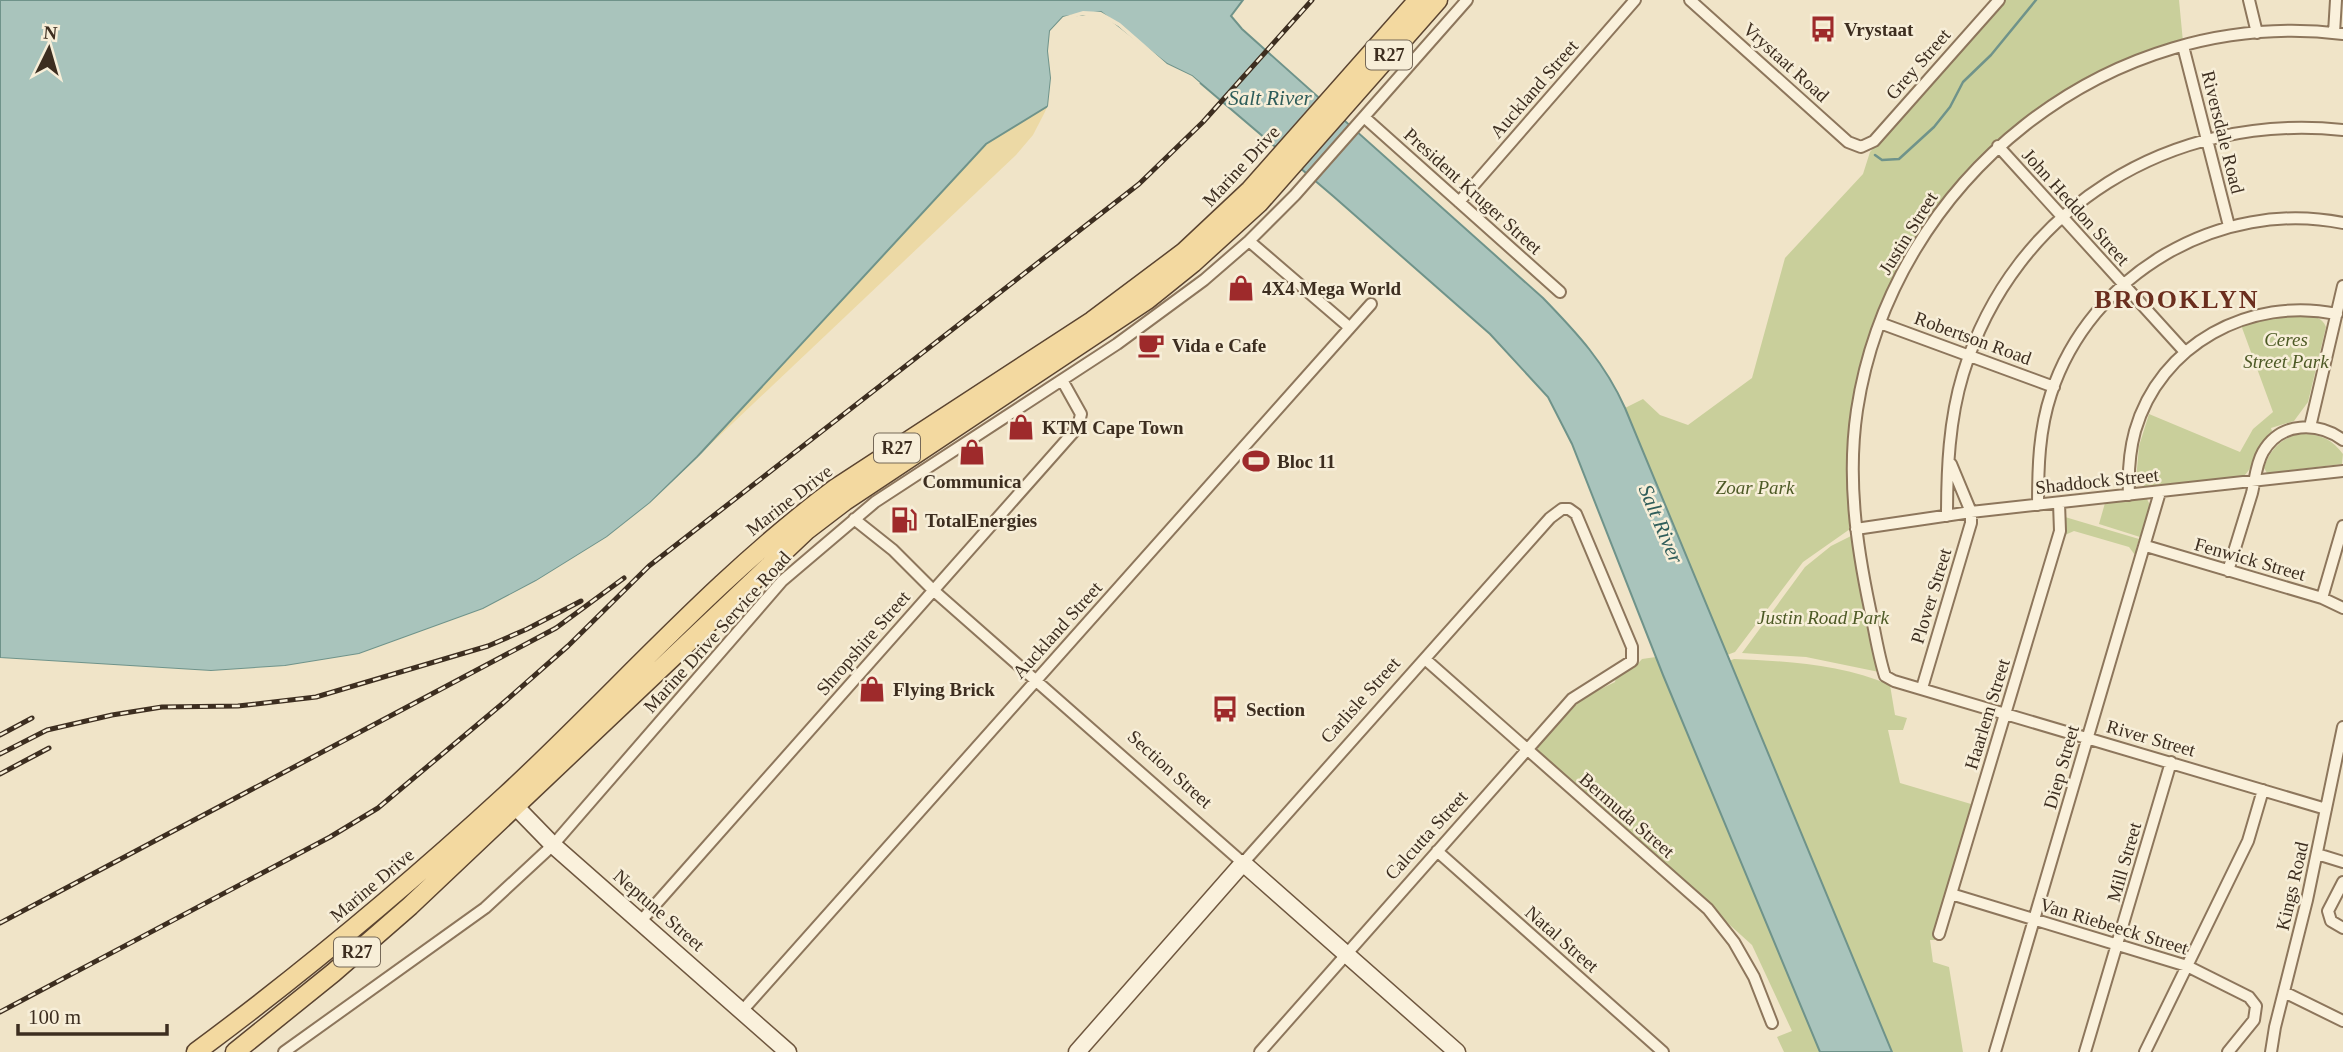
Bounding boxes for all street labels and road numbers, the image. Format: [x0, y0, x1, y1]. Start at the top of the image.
street label: Vrystaat Road [1739, 18, 1834, 106]
street label: Grey Street [1882, 24, 1955, 104]
street label: Auckland Street [1486, 35, 1583, 142]
road number: R27 [1366, 40, 1412, 70]
street label: Riversdale Road [2198, 68, 2249, 196]
street label: Marine Drive [1198, 121, 1284, 211]
street label: President Kruger Street [1400, 124, 1547, 259]
street label: John Heddon Street [2018, 144, 2134, 270]
street label: Justin Street [1874, 187, 1942, 278]
street label: Robertson Road [1912, 307, 2035, 369]
road number: R27 [874, 434, 920, 462]
street label: Marine Drive [742, 460, 836, 540]
street label: Shaddock Street [2034, 464, 2160, 498]
street label: Fenwick Street [2192, 533, 2309, 585]
street label: Plover Street [1907, 545, 1956, 646]
street label: Marine Drive Service Road [639, 547, 795, 717]
street label: Auckland Street [1008, 577, 1106, 683]
street label: Shropshire Street [812, 586, 914, 699]
street label: Carlisle Street [1316, 652, 1404, 747]
street label: Haarlem Street [1960, 656, 2014, 772]
street label: River Street [2104, 715, 2198, 761]
street label: Diep Street [2039, 722, 2083, 811]
street label: Section Street [1124, 726, 1217, 813]
street label: Bermuda Street [1575, 768, 1679, 862]
street label: Calcutta Street [1381, 786, 1472, 884]
street label: Mill Street [2103, 819, 2146, 904]
street label: Kings Road [2272, 839, 2312, 932]
street label: Marine Drive [326, 844, 418, 926]
street label: Neptune Street [609, 865, 709, 956]
street label: Van Riebeeck Street [2037, 893, 2191, 959]
street label: Natal Street [1521, 901, 1603, 977]
road number: R27 [334, 937, 380, 967]

